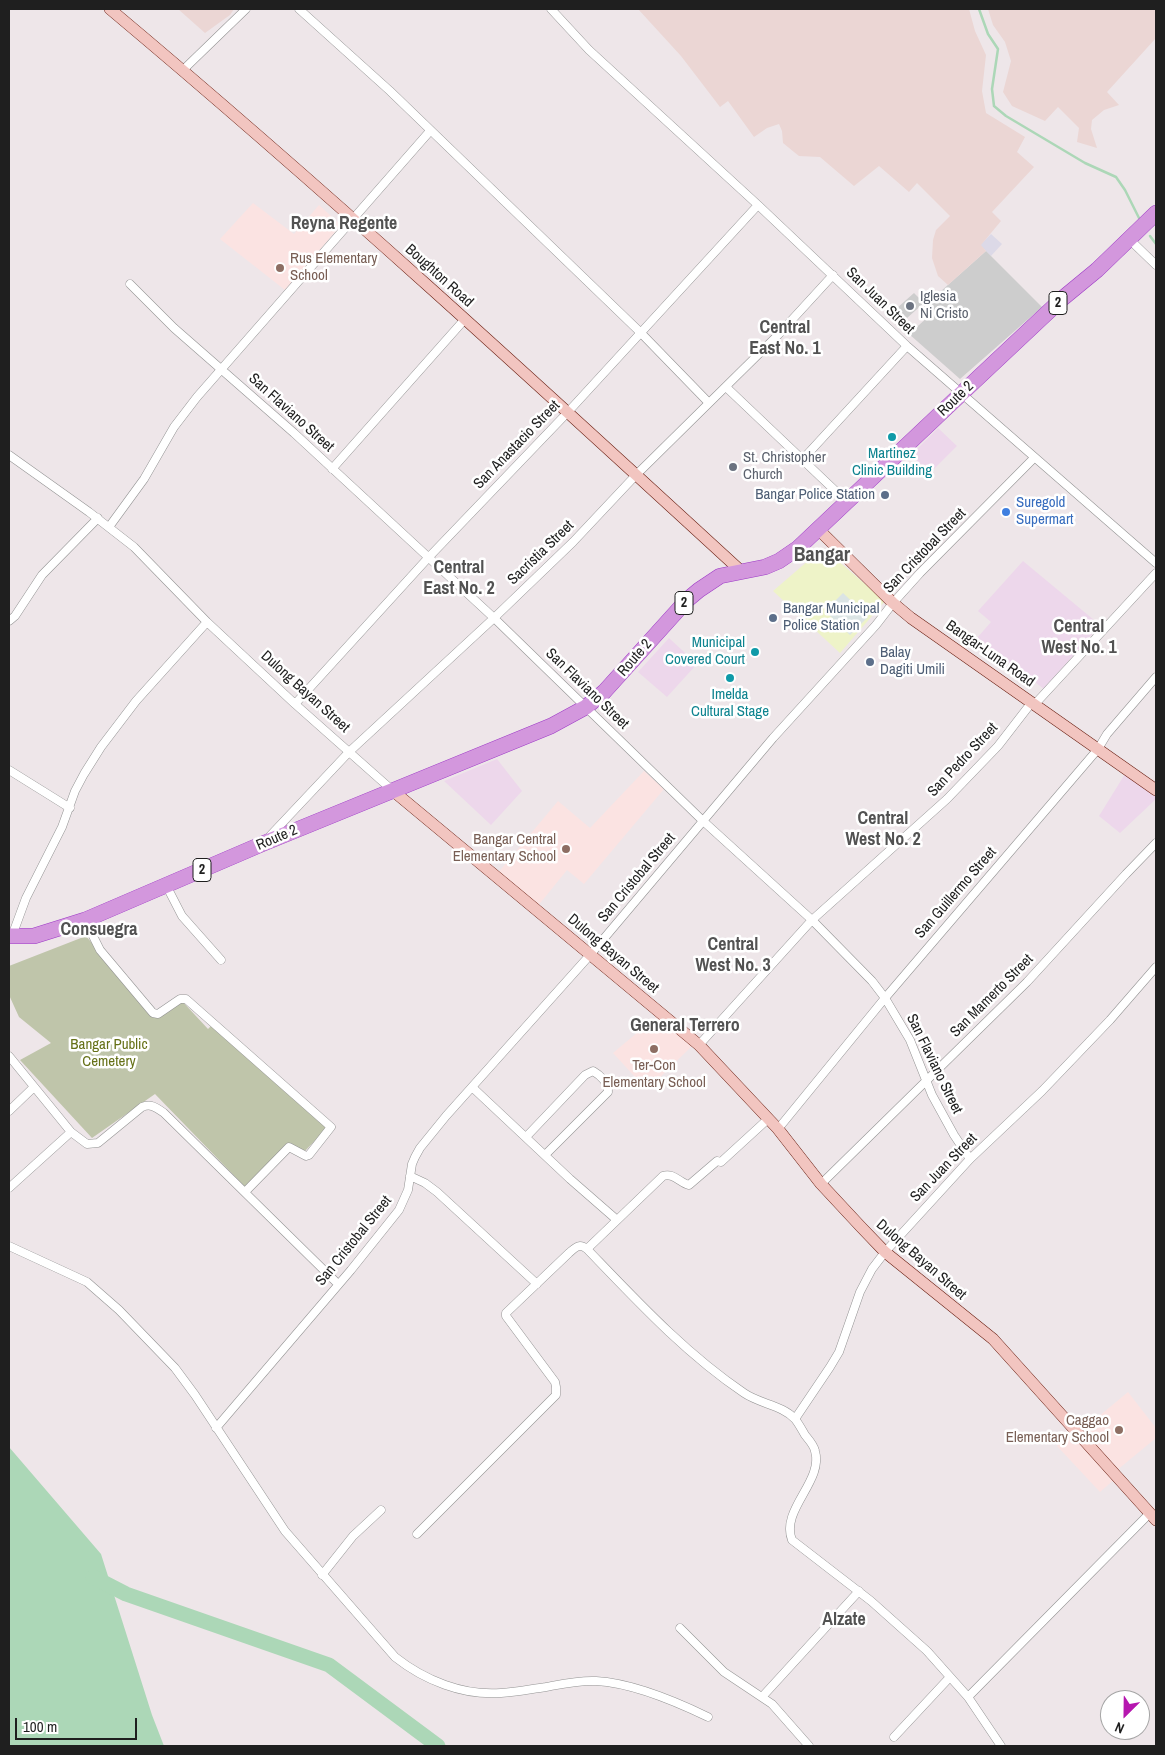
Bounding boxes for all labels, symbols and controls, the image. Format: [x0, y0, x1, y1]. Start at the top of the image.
district label: Reyna Regente [291, 213, 397, 235]
street label: Boughton Road [401, 241, 477, 311]
place label: Rus Elementary School [290, 250, 377, 285]
marker: Rus Elementary School [274, 262, 286, 274]
street label: San Juan Street [842, 264, 918, 338]
place label: Iglesia Ni Cristo [920, 288, 969, 323]
road number: 2 [1049, 292, 1067, 314]
marker: Iglesia Ni Cristo [904, 300, 916, 312]
district label: Central East No. 1 [749, 317, 821, 359]
street label: San Flaviano Street [245, 370, 337, 456]
street label: Route 2 [934, 378, 978, 420]
street label: San Anastacio Street [470, 397, 564, 493]
marker: Martinez Clinic Building [886, 431, 898, 443]
place label: Martinez Clinic Building [852, 445, 932, 480]
place label: St. Christopher Church [743, 449, 826, 484]
marker: St. Christopher Church [727, 461, 739, 473]
place label: Bangar Police Station [755, 486, 875, 504]
marker: Bangar Police Station [879, 489, 891, 501]
place label: Suregold Supermart [1016, 494, 1073, 529]
street label: San Cristobal Street [880, 505, 970, 597]
marker: Suregold Supermart [1000, 506, 1012, 518]
street label: Sacristia Street [504, 517, 578, 589]
district label: Bangar [794, 544, 850, 568]
district label: Central East No. 2 [423, 557, 495, 600]
road number: 2 [675, 592, 693, 614]
place label: Bangar Municipal Police Station [783, 600, 879, 635]
marker: Bangar Municipal Police Station [767, 612, 779, 624]
district label: Central West No. 1 [1041, 616, 1117, 659]
street label: Bangar-Luna Road [942, 617, 1038, 691]
place label: Municipal Covered Court [665, 634, 745, 669]
street label: Route 2 [614, 636, 656, 680]
place label: Balay Dagiti Umili [880, 644, 945, 679]
street label: San Flaviano Street [542, 645, 632, 733]
marker: Municipal Covered Court [749, 646, 761, 658]
street label: Dulong Bayan Street [257, 647, 353, 737]
marker: Balay Dagiti Umili [864, 656, 876, 668]
marker: Imelda Cultural Stage [724, 672, 736, 684]
place label: Imelda Cultural Stage [691, 686, 769, 721]
street label: San Pedro Street [924, 719, 1002, 801]
district label: Central West No. 2 [845, 808, 921, 851]
street label: Route 2 [254, 821, 300, 855]
street label: San Cristobal Street [595, 830, 679, 926]
place label: Bangar Central Elementary School [453, 831, 556, 866]
marker: Bangar Central Elementary School [560, 843, 572, 855]
street label: San Guillermo Street [912, 844, 1000, 942]
road number: 2 [193, 858, 211, 882]
street label: Dulong Bayan Street [564, 911, 662, 997]
district label: Consuegra [60, 919, 138, 941]
district label: Central West No. 3 [695, 934, 771, 976]
street label: San Mamerto Street [947, 951, 1037, 1041]
street label: San Flaviano Street [902, 1011, 966, 1117]
district label: General Terrero [630, 1015, 740, 1037]
park label: Bangar Public Cemetery [70, 1036, 148, 1071]
marker: Ter-Con Elementary School [648, 1043, 660, 1055]
place label: Ter-Con Elementary School [602, 1057, 706, 1092]
street label: San Juan Street [907, 1130, 981, 1206]
street label: San Cristobal Street [312, 1192, 396, 1290]
street label: Dulong Bayan Street [872, 1216, 970, 1304]
place label: Caggao Elementary School [1006, 1412, 1109, 1447]
marker: Caggao Elementary School [1113, 1424, 1125, 1436]
district label: Alzate [822, 1609, 866, 1631]
north arrow [1100, 1690, 1150, 1740]
scale bar [18, 1708, 140, 1740]
text: 100 m [23, 1716, 57, 1737]
text: N [1112, 1718, 1127, 1738]

